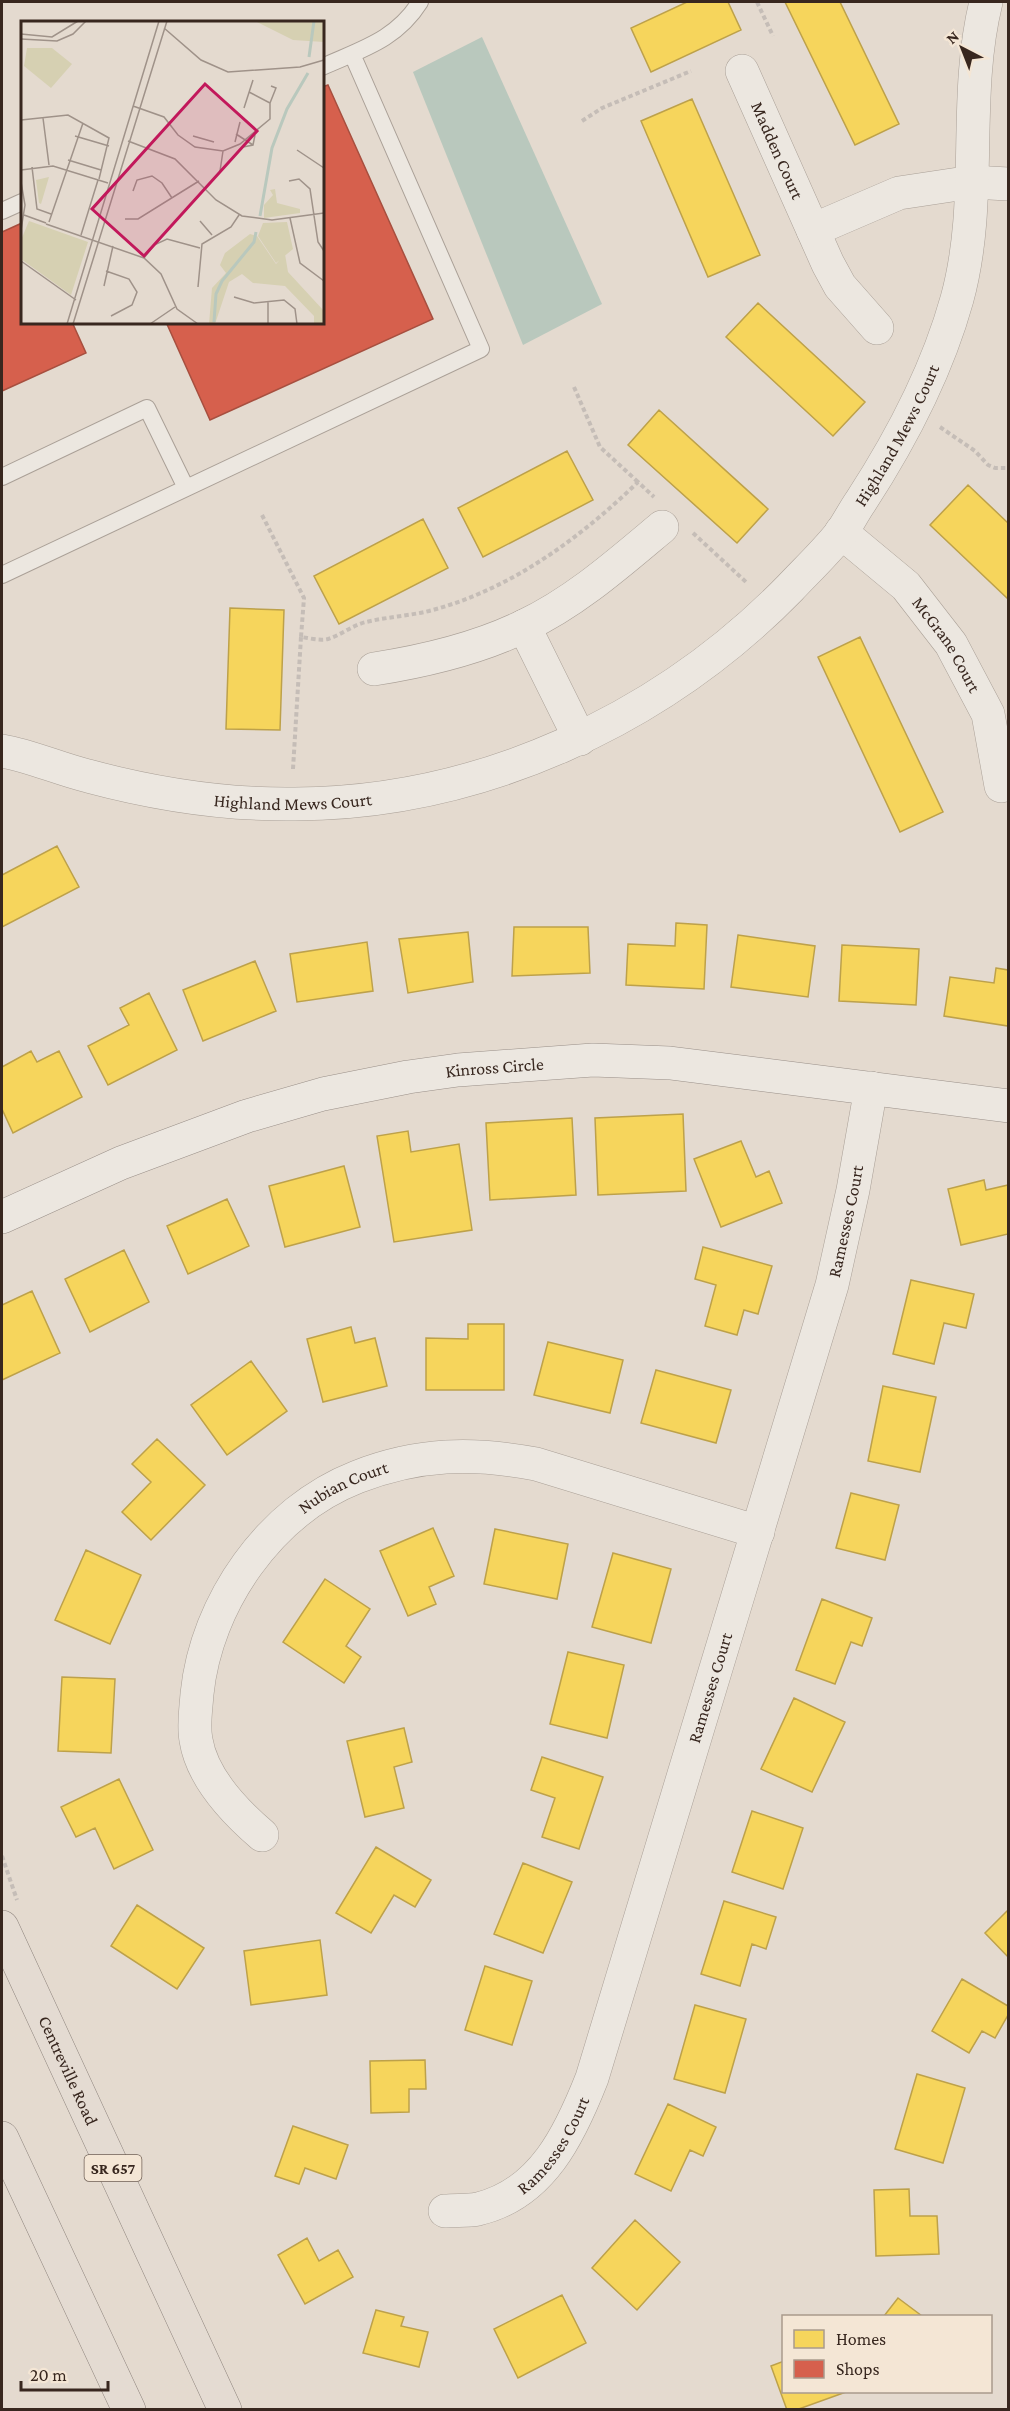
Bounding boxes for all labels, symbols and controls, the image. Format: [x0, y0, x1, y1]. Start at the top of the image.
north arrow [932, 18, 992, 78]
inset map [21, 21, 324, 324]
text: N [943, 27, 962, 47]
street label: Madden Court [747, 99, 808, 203]
street label: Highland Mews Court [850, 361, 944, 510]
street label: McGrane Court [908, 593, 985, 697]
street label: Highland Mews Court [213, 789, 374, 814]
street label: Kinross Circle [444, 1054, 544, 1082]
street label: Ramesses Court [824, 1163, 867, 1279]
street label: Nubian Court [294, 1457, 391, 1518]
street label: Ramesses Court [684, 1629, 737, 1746]
street label: Centreville Road [34, 2013, 102, 2129]
street label: Ramesses Court [513, 2093, 594, 2198]
road number: SR 657 [84, 2155, 142, 2181]
legend [782, 2315, 992, 2393]
text: Homes [836, 2329, 886, 2349]
scale bar [21, 2354, 108, 2392]
text: Shops [836, 2359, 880, 2379]
text: 20 m [30, 2365, 67, 2385]

